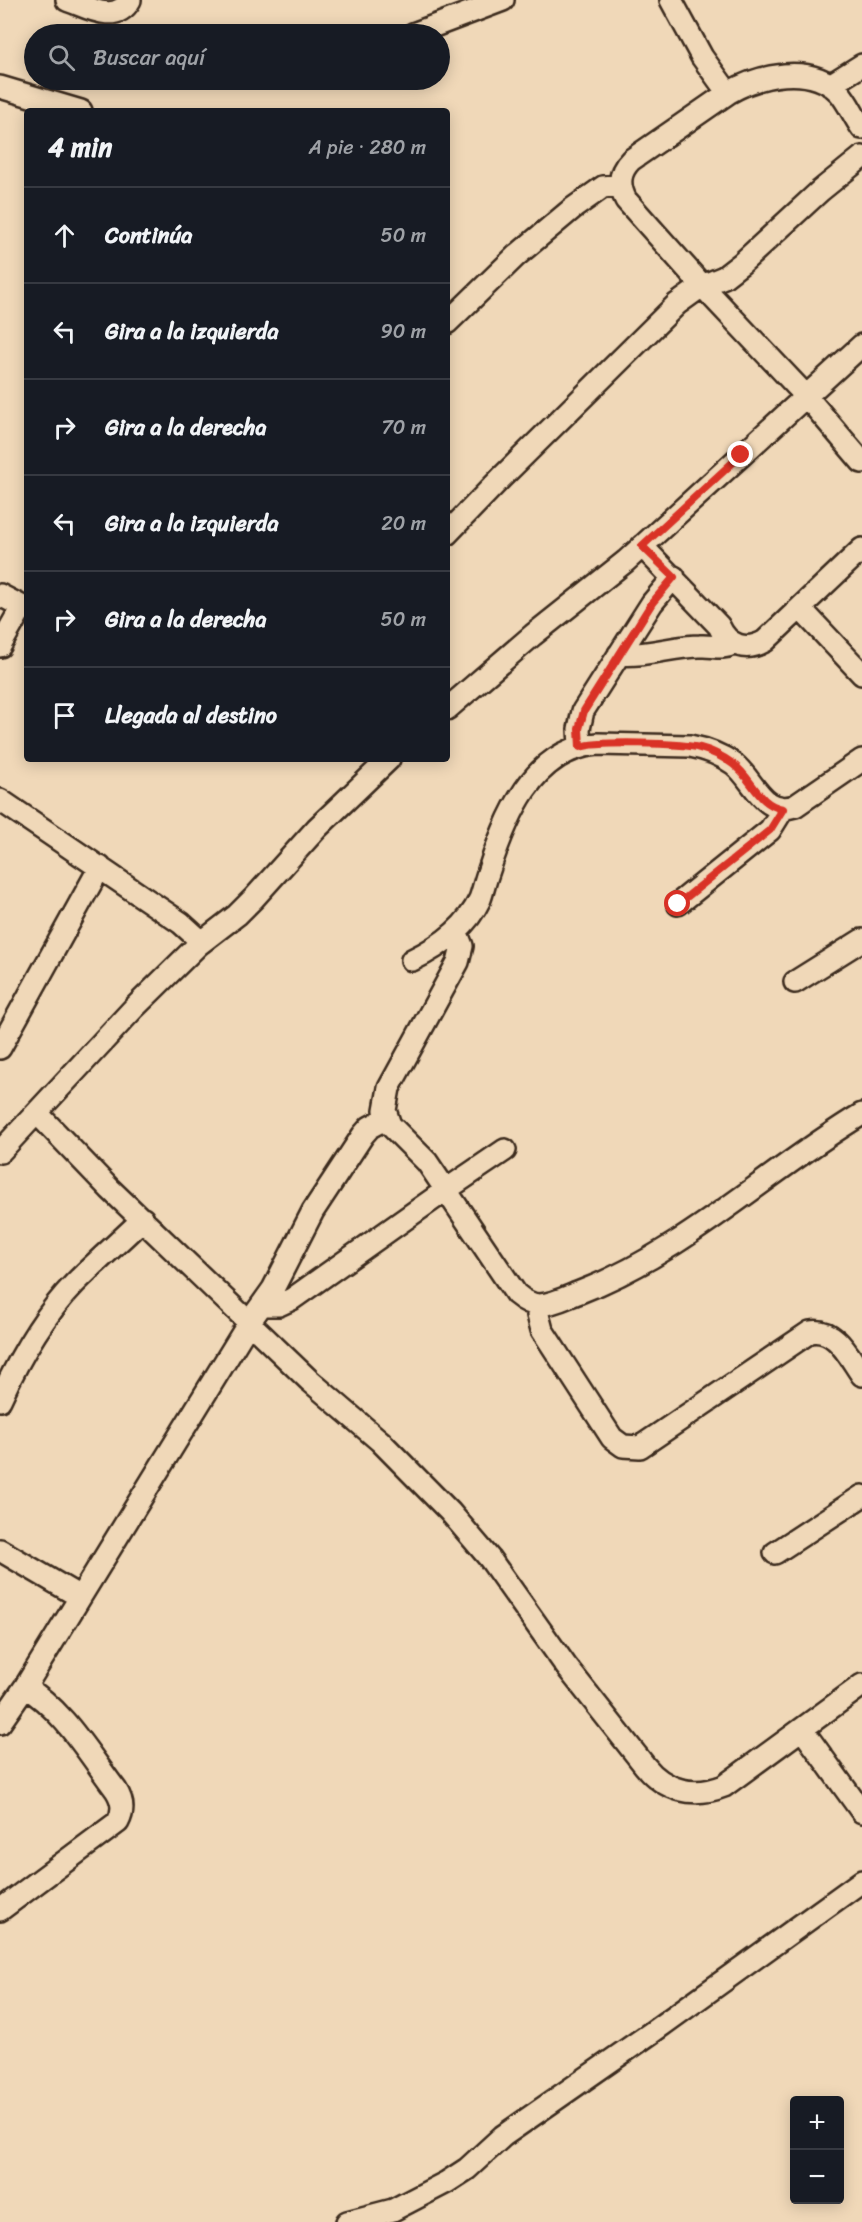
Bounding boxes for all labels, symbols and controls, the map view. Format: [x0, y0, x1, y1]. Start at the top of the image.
search box [24, 24, 450, 90]
text: Buscar aquí [93, 38, 205, 77]
icon: search [45, 41, 78, 74]
text: 4 min [48, 124, 112, 170]
text: A pie · 280 m [309, 130, 426, 165]
text: Continúa [105, 216, 192, 255]
text: 50 m [381, 218, 426, 253]
icon: ahead [48, 219, 81, 252]
text: Gira a la izquierda [105, 312, 278, 351]
text: 90 m [381, 314, 426, 349]
icon: left [48, 315, 81, 348]
text: Gira a la derecha [105, 408, 266, 447]
text: 70 m [381, 410, 426, 445]
icon: right [48, 411, 81, 444]
route end [727, 441, 753, 467]
text: Gira a la izquierda [105, 504, 278, 543]
text: 20 m [381, 506, 426, 541]
icon: left [48, 507, 81, 540]
text: Gira a la derecha [105, 600, 266, 639]
text: 50 m [381, 602, 426, 637]
icon: right [48, 603, 81, 636]
text: Llegada al destino [105, 696, 277, 735]
icon: arrive [48, 699, 81, 732]
route start [664, 890, 690, 916]
map controls [790, 2096, 844, 2204]
button: + [790, 2096, 844, 2150]
button: − [790, 2150, 844, 2204]

